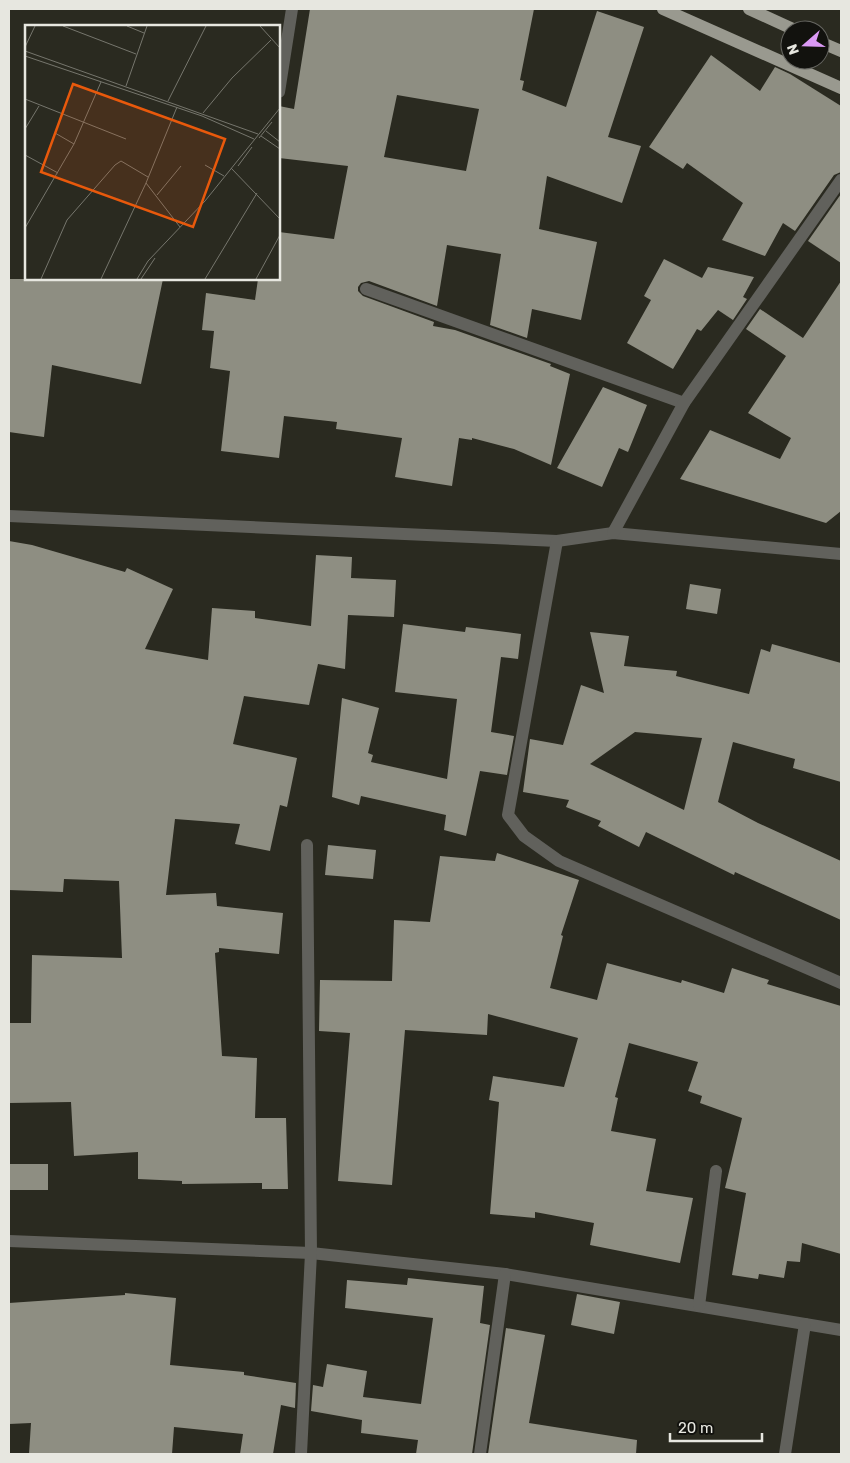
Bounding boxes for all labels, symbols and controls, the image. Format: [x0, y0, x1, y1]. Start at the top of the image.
north arrow [780, 20, 830, 70]
inset map [25, 25, 280, 280]
text: N [784, 42, 803, 57]
scale bar [670, 1410, 762, 1442]
text: 20 m [678, 1419, 713, 1437]

